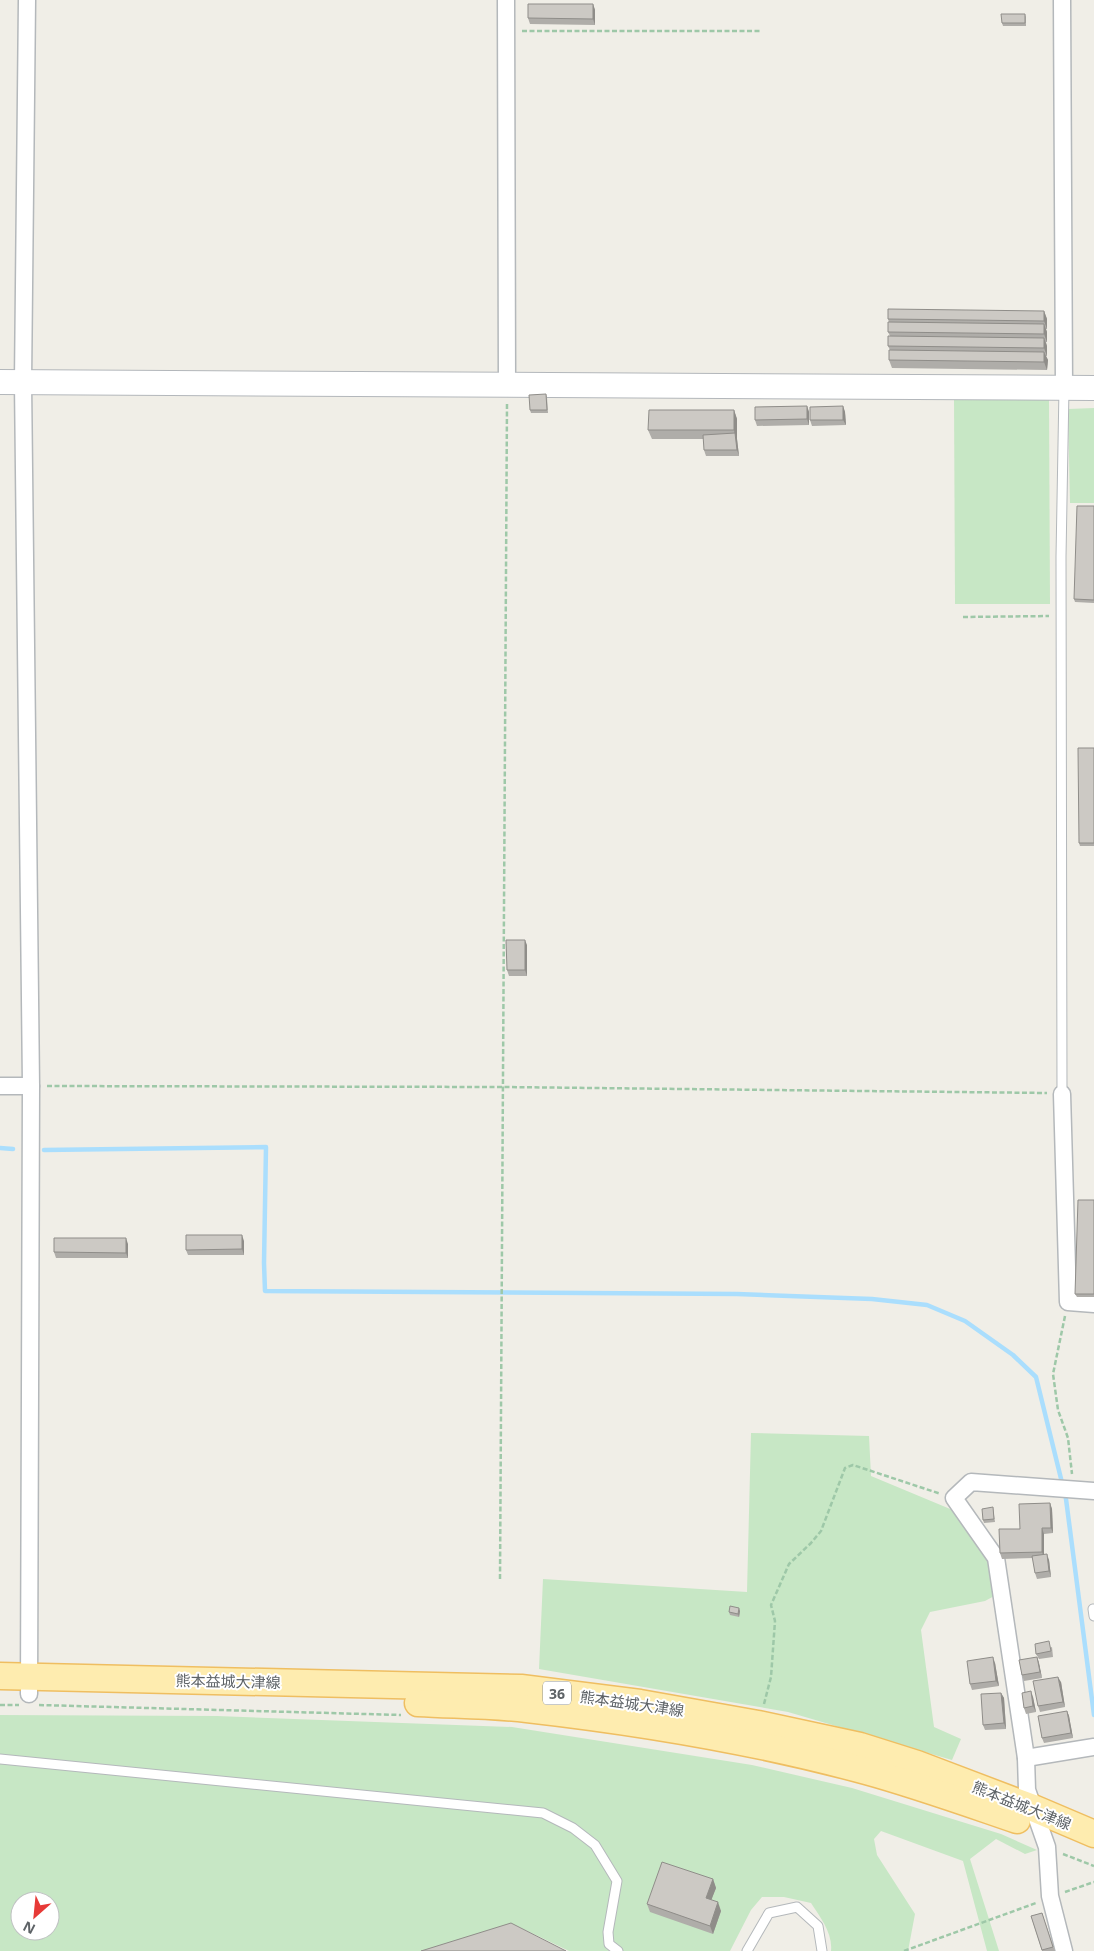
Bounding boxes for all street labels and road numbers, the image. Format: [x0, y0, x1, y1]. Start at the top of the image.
street label: 熊本益城大津線 [175, 1670, 281, 1692]
road number: 36 [543, 1682, 571, 1705]
street label: 熊本益城大津線 [579, 1686, 685, 1720]
street label: 熊本益城大津線 [970, 1776, 1074, 1834]

